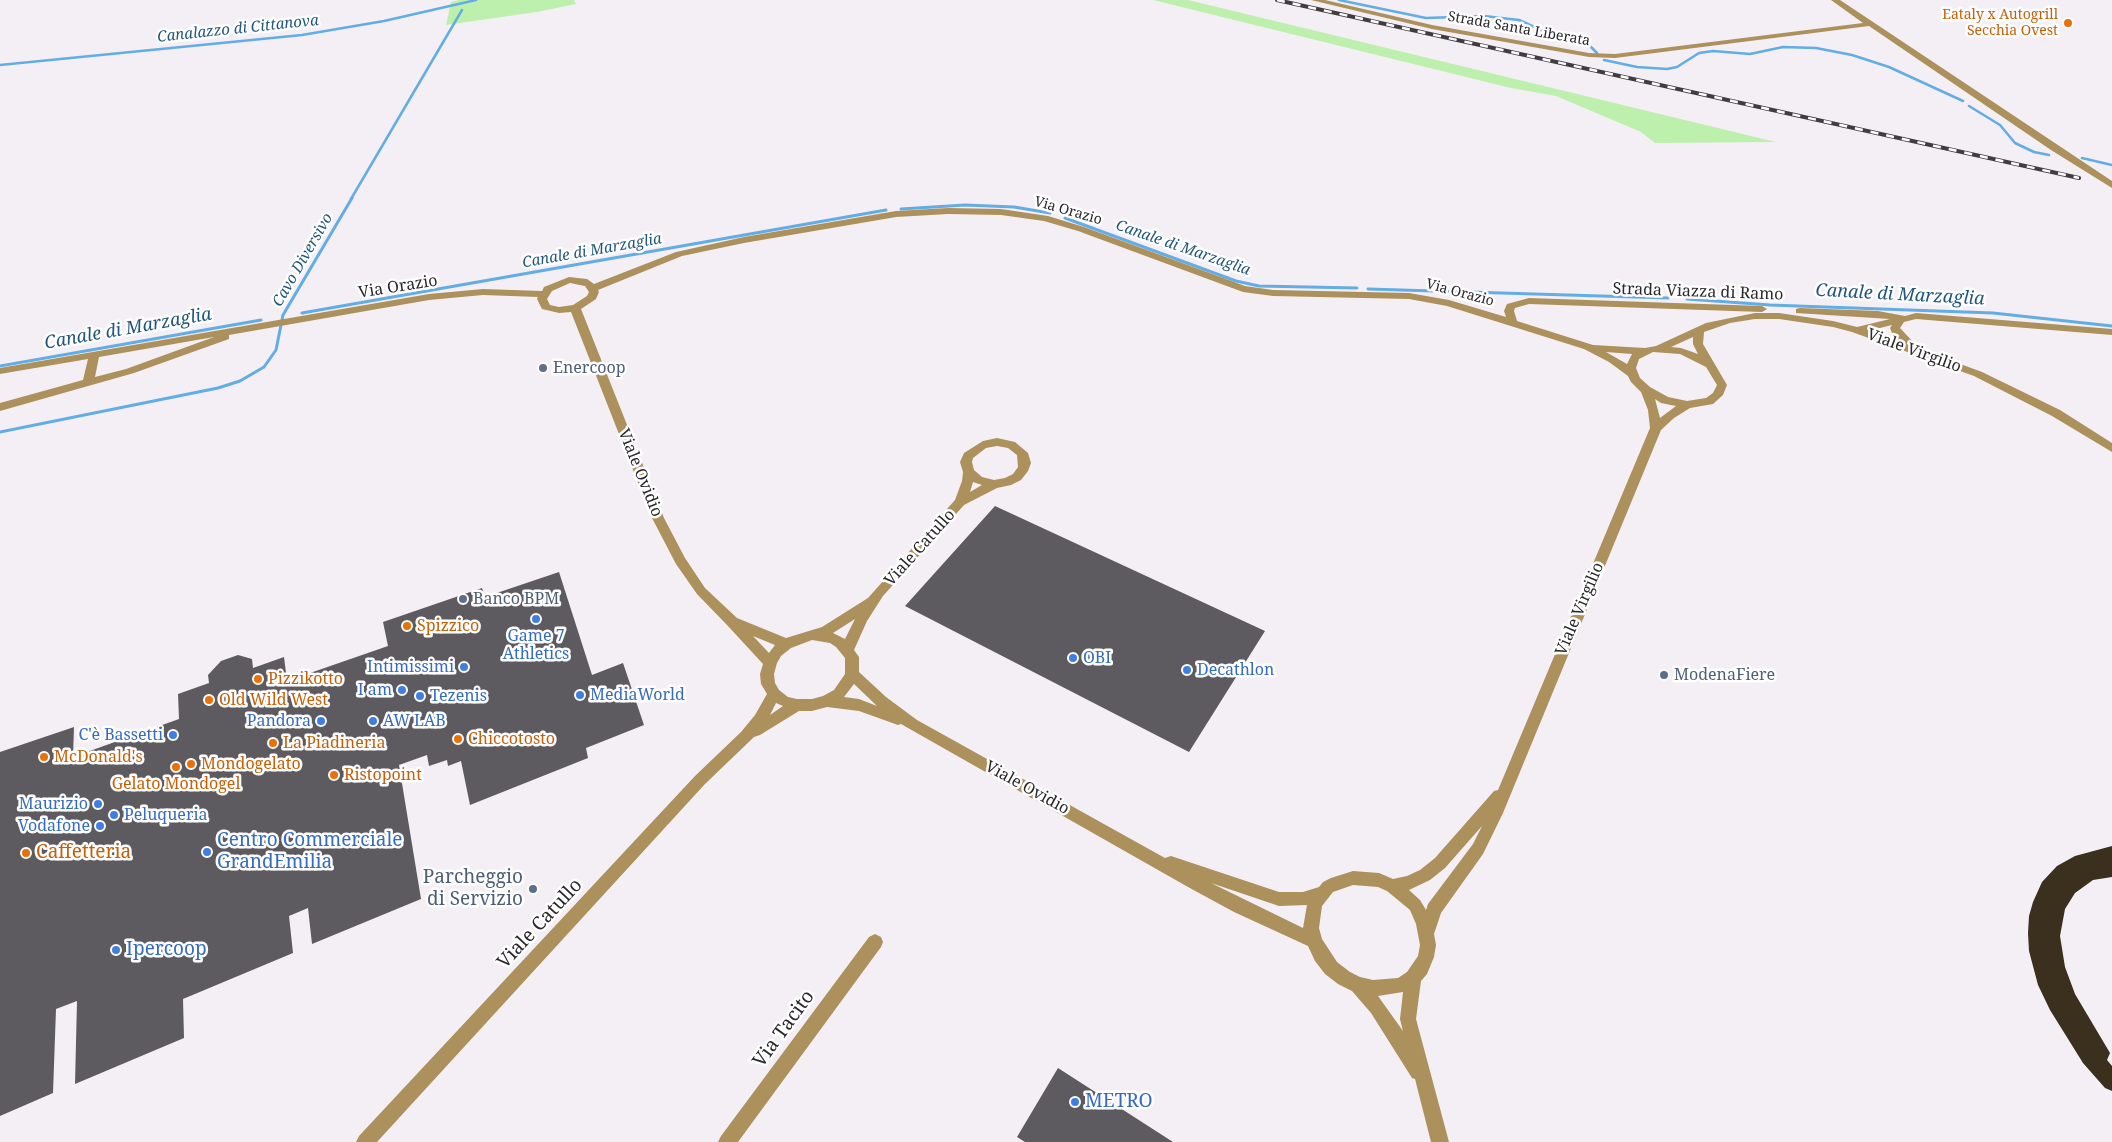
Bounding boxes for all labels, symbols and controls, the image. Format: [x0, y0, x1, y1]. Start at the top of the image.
place label: Eataly x Autogrill Secchia Ovest [1942, 7, 2058, 40]
street label: Strada Santa Liberata [1447, 8, 1591, 50]
water label: Canalazzo di Cittanova [156, 12, 320, 46]
marker: Eataly x Autogrill Secchia Ovest [2062, 17, 2074, 29]
street label: Via Orazio [1032, 193, 1104, 229]
water label: Cavo Diversivo [269, 210, 337, 310]
water label: Canale di Marzaglia [1113, 217, 1253, 279]
water label: Canale di Marzaglia [521, 230, 663, 272]
street label: Via Orazio [357, 271, 439, 303]
street label: Via Orazio [1424, 276, 1496, 310]
street label: Strada Viazza di Ramo [1612, 279, 1784, 305]
water label: Canale di Marzaglia [1815, 280, 1985, 310]
water label: Canale di Marzaglia [43, 304, 213, 354]
street label: Viale Virgilio [1864, 325, 1964, 377]
place label: Enercoop [553, 358, 626, 378]
marker: Enercoop [537, 362, 549, 374]
street label: Viale Ovidio [614, 426, 666, 520]
street label: Viale Catullo [881, 506, 959, 590]
street label: Viale Virgilio [1552, 560, 1608, 658]
place label: Banco BPM [473, 589, 559, 609]
marker: Banco BPM [457, 593, 469, 605]
marker: Game 7 Athletics [530, 613, 542, 625]
place label: Spizzico [417, 616, 479, 636]
marker: Spizzico [401, 620, 413, 632]
place label: Game 7 Athletics [503, 626, 569, 664]
place label: OBI [1083, 648, 1111, 668]
marker: OBI [1067, 652, 1079, 664]
place label: Intimissimi [367, 657, 454, 677]
place label: Decathlon [1197, 660, 1274, 680]
marker: Intimissimi [458, 661, 470, 673]
marker: Decathlon [1181, 664, 1193, 676]
place label: ModenaFiere [1674, 665, 1775, 685]
place label: Pizzikotto [268, 669, 343, 689]
marker: ModenaFiere [1658, 669, 1670, 681]
marker: Pizzikotto [252, 673, 264, 685]
place label: I am [358, 680, 392, 700]
marker: I am [396, 684, 408, 696]
place label: MediaWorld [590, 685, 685, 705]
place label: Tezenis [430, 686, 487, 706]
marker: MediaWorld [574, 689, 586, 701]
place label: Old Wild West [219, 690, 328, 710]
marker: Tezenis [414, 690, 426, 702]
marker: Old Wild West [203, 694, 215, 706]
place label: Pandora [247, 711, 311, 731]
place label: AW LAB [383, 711, 446, 731]
marker: Pandora [315, 715, 327, 727]
marker: AW LAB [367, 715, 379, 727]
place label: C'è Bassetti [78, 725, 163, 745]
marker: C'è Bassetti [167, 729, 179, 741]
place label: Chiccotosto [468, 729, 555, 749]
place label: La Piadineria [283, 733, 385, 753]
marker: Chiccotosto [452, 733, 464, 745]
marker: La Piadineria [267, 737, 279, 749]
place label: McDonald's [54, 747, 143, 767]
marker: McDonald's [38, 751, 50, 763]
place label: Mondogelato [201, 754, 301, 774]
street label: Viale Ovidio [982, 757, 1072, 819]
marker: Mondogelato [185, 758, 197, 770]
marker: Gelato Mondogel [170, 761, 182, 773]
place label: Ristopoint [344, 765, 422, 785]
marker: Ristopoint [328, 769, 340, 781]
place label: Gelato Mondogel [112, 774, 240, 794]
place label: Maurizio [19, 794, 88, 814]
marker: Maurizio [92, 798, 104, 810]
place label: Peluqueria [124, 805, 208, 825]
marker: Peluqueria [108, 809, 120, 821]
place label: Vodafone [18, 816, 90, 836]
marker: Vodafone [94, 820, 106, 832]
place label: Centro Commerciale GrandEmilia [217, 830, 402, 874]
place label: Caffetteria [36, 842, 131, 864]
marker: Centro Commerciale GrandEmilia [201, 846, 213, 858]
marker: Caffetteria [20, 847, 32, 859]
place label: Parcheggio di Servizio [423, 867, 523, 911]
street label: Viale Catullo [493, 874, 587, 974]
marker: Parcheggio di Servizio [527, 883, 539, 895]
place label: Ipercoop [126, 939, 207, 961]
marker: Ipercoop [110, 944, 122, 956]
street label: Via Tacito [749, 986, 819, 1072]
place label: METRO [1085, 1091, 1152, 1113]
marker: METRO [1069, 1096, 1081, 1108]

